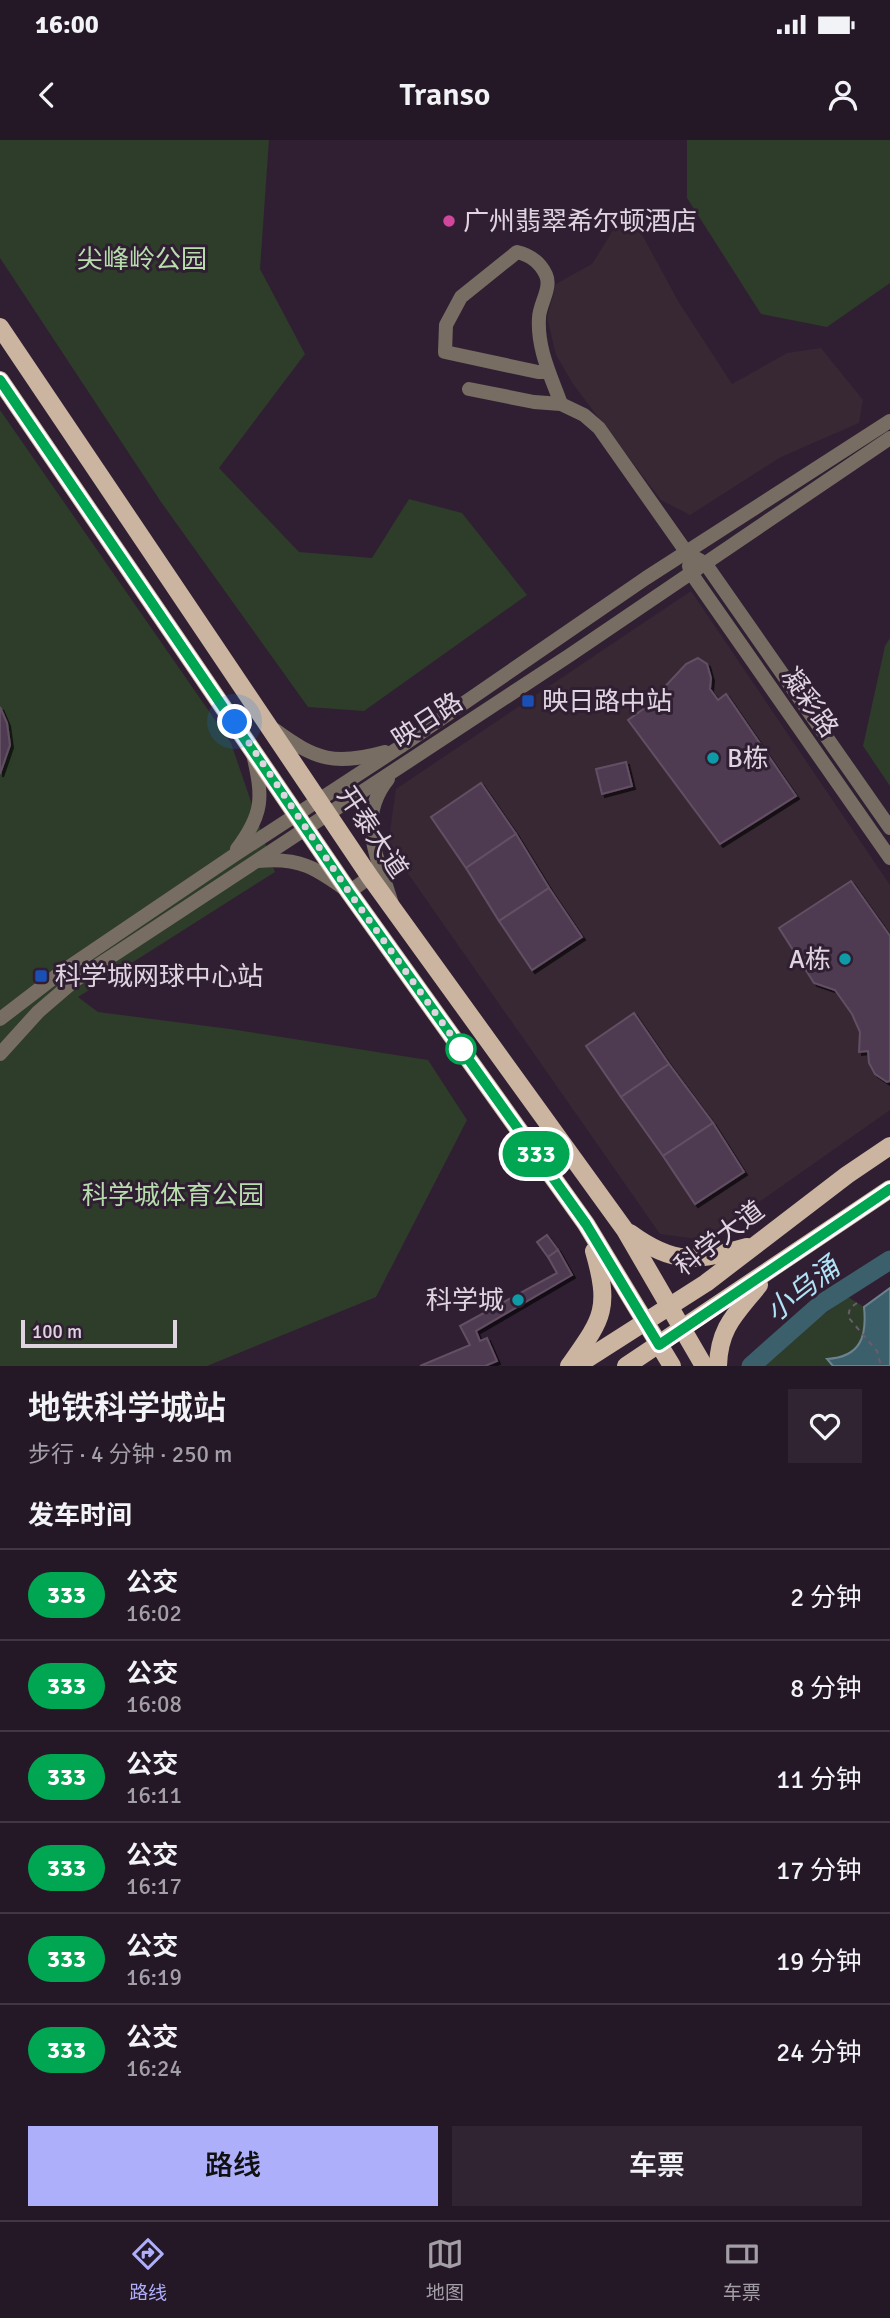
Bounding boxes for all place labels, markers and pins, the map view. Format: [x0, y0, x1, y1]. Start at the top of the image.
place label: 广州翡翠希尔顿酒店 [463, 206, 697, 238]
marker: 广州翡翠希尔顿酒店 [441, 213, 457, 229]
place label: 映日路中站 [542, 686, 672, 718]
marker: 映日路中站 [520, 693, 536, 709]
place label: B栋 [727, 743, 769, 775]
marker: B栋 [705, 750, 721, 766]
place label: A栋 [789, 944, 831, 976]
marker: A栋 [837, 951, 853, 967]
place label: 科学城网球中心站 [55, 961, 263, 993]
marker: 科学城网球中心站 [33, 968, 49, 984]
unlabelled marker [446, 1034, 476, 1064]
place label: 科学城 [426, 1285, 504, 1317]
marker: 科学城 [510, 1292, 526, 1308]

